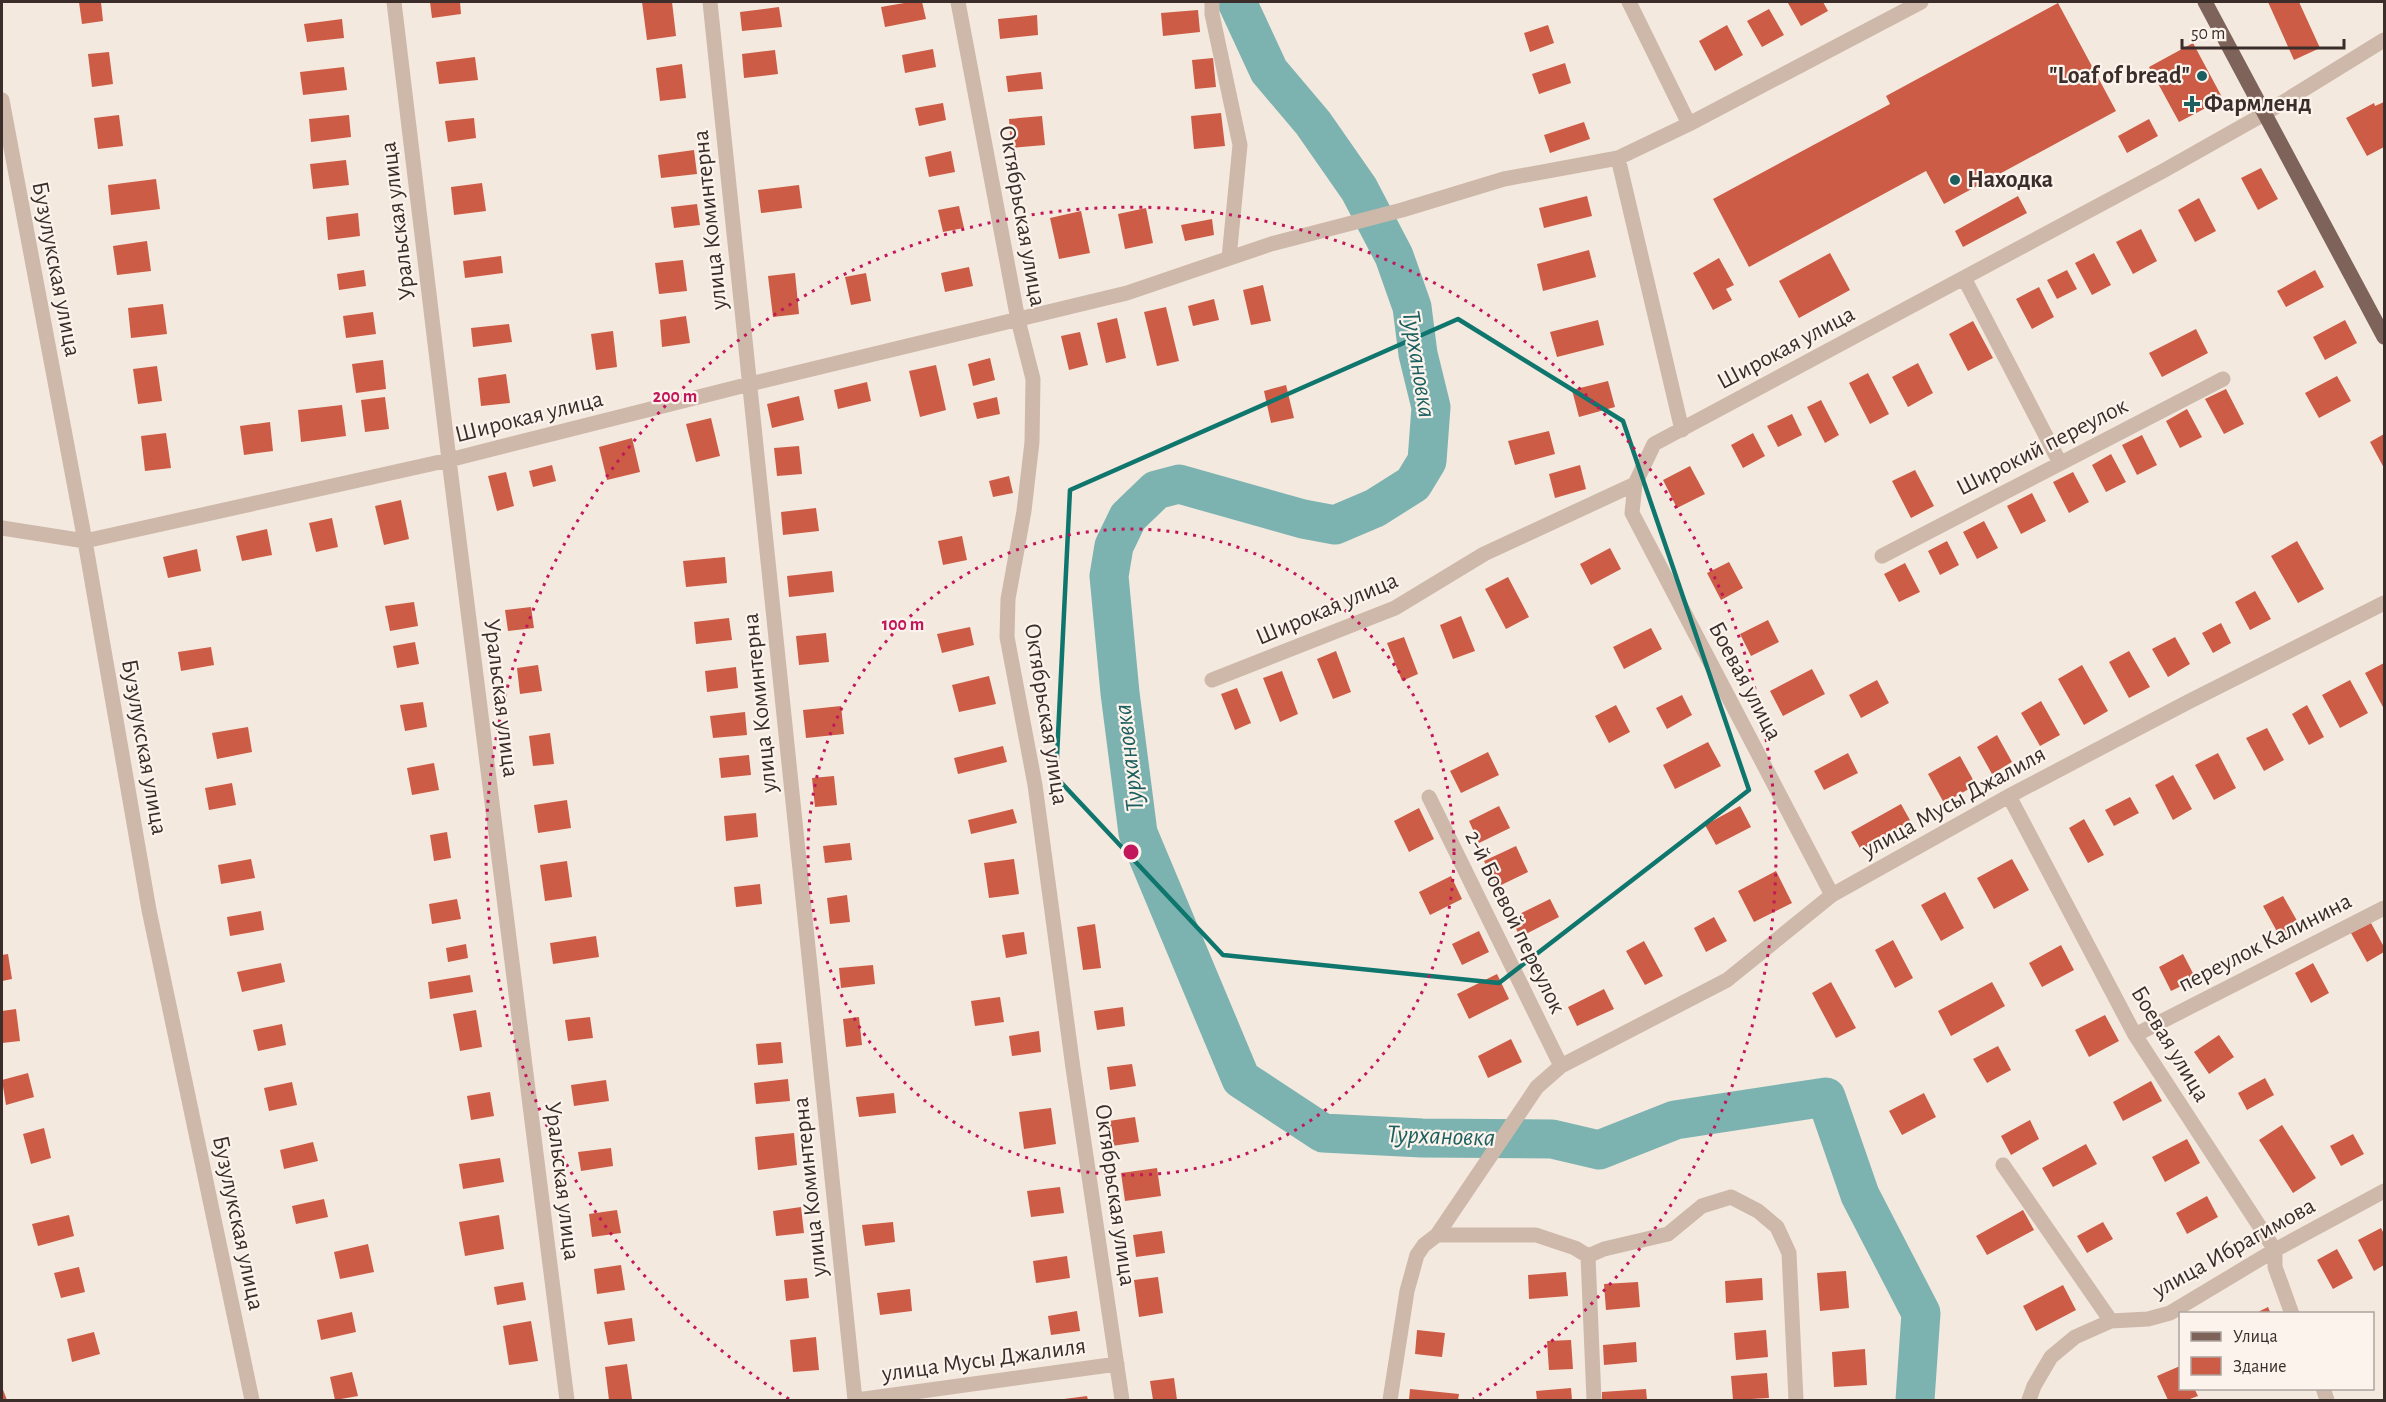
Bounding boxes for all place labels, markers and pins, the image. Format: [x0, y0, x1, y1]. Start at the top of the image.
place label: "Loaf of bread" [2049, 64, 2190, 88]
marker: "Loaf of bread" [2195, 69, 2209, 83]
place label: Фармленд [2204, 92, 2312, 116]
marker: Фармленд [2185, 97, 2199, 111]
place label: Находка [1967, 168, 2053, 192]
marker: Находка [1948, 173, 1962, 187]
centre of rings [1121, 842, 1141, 862]

